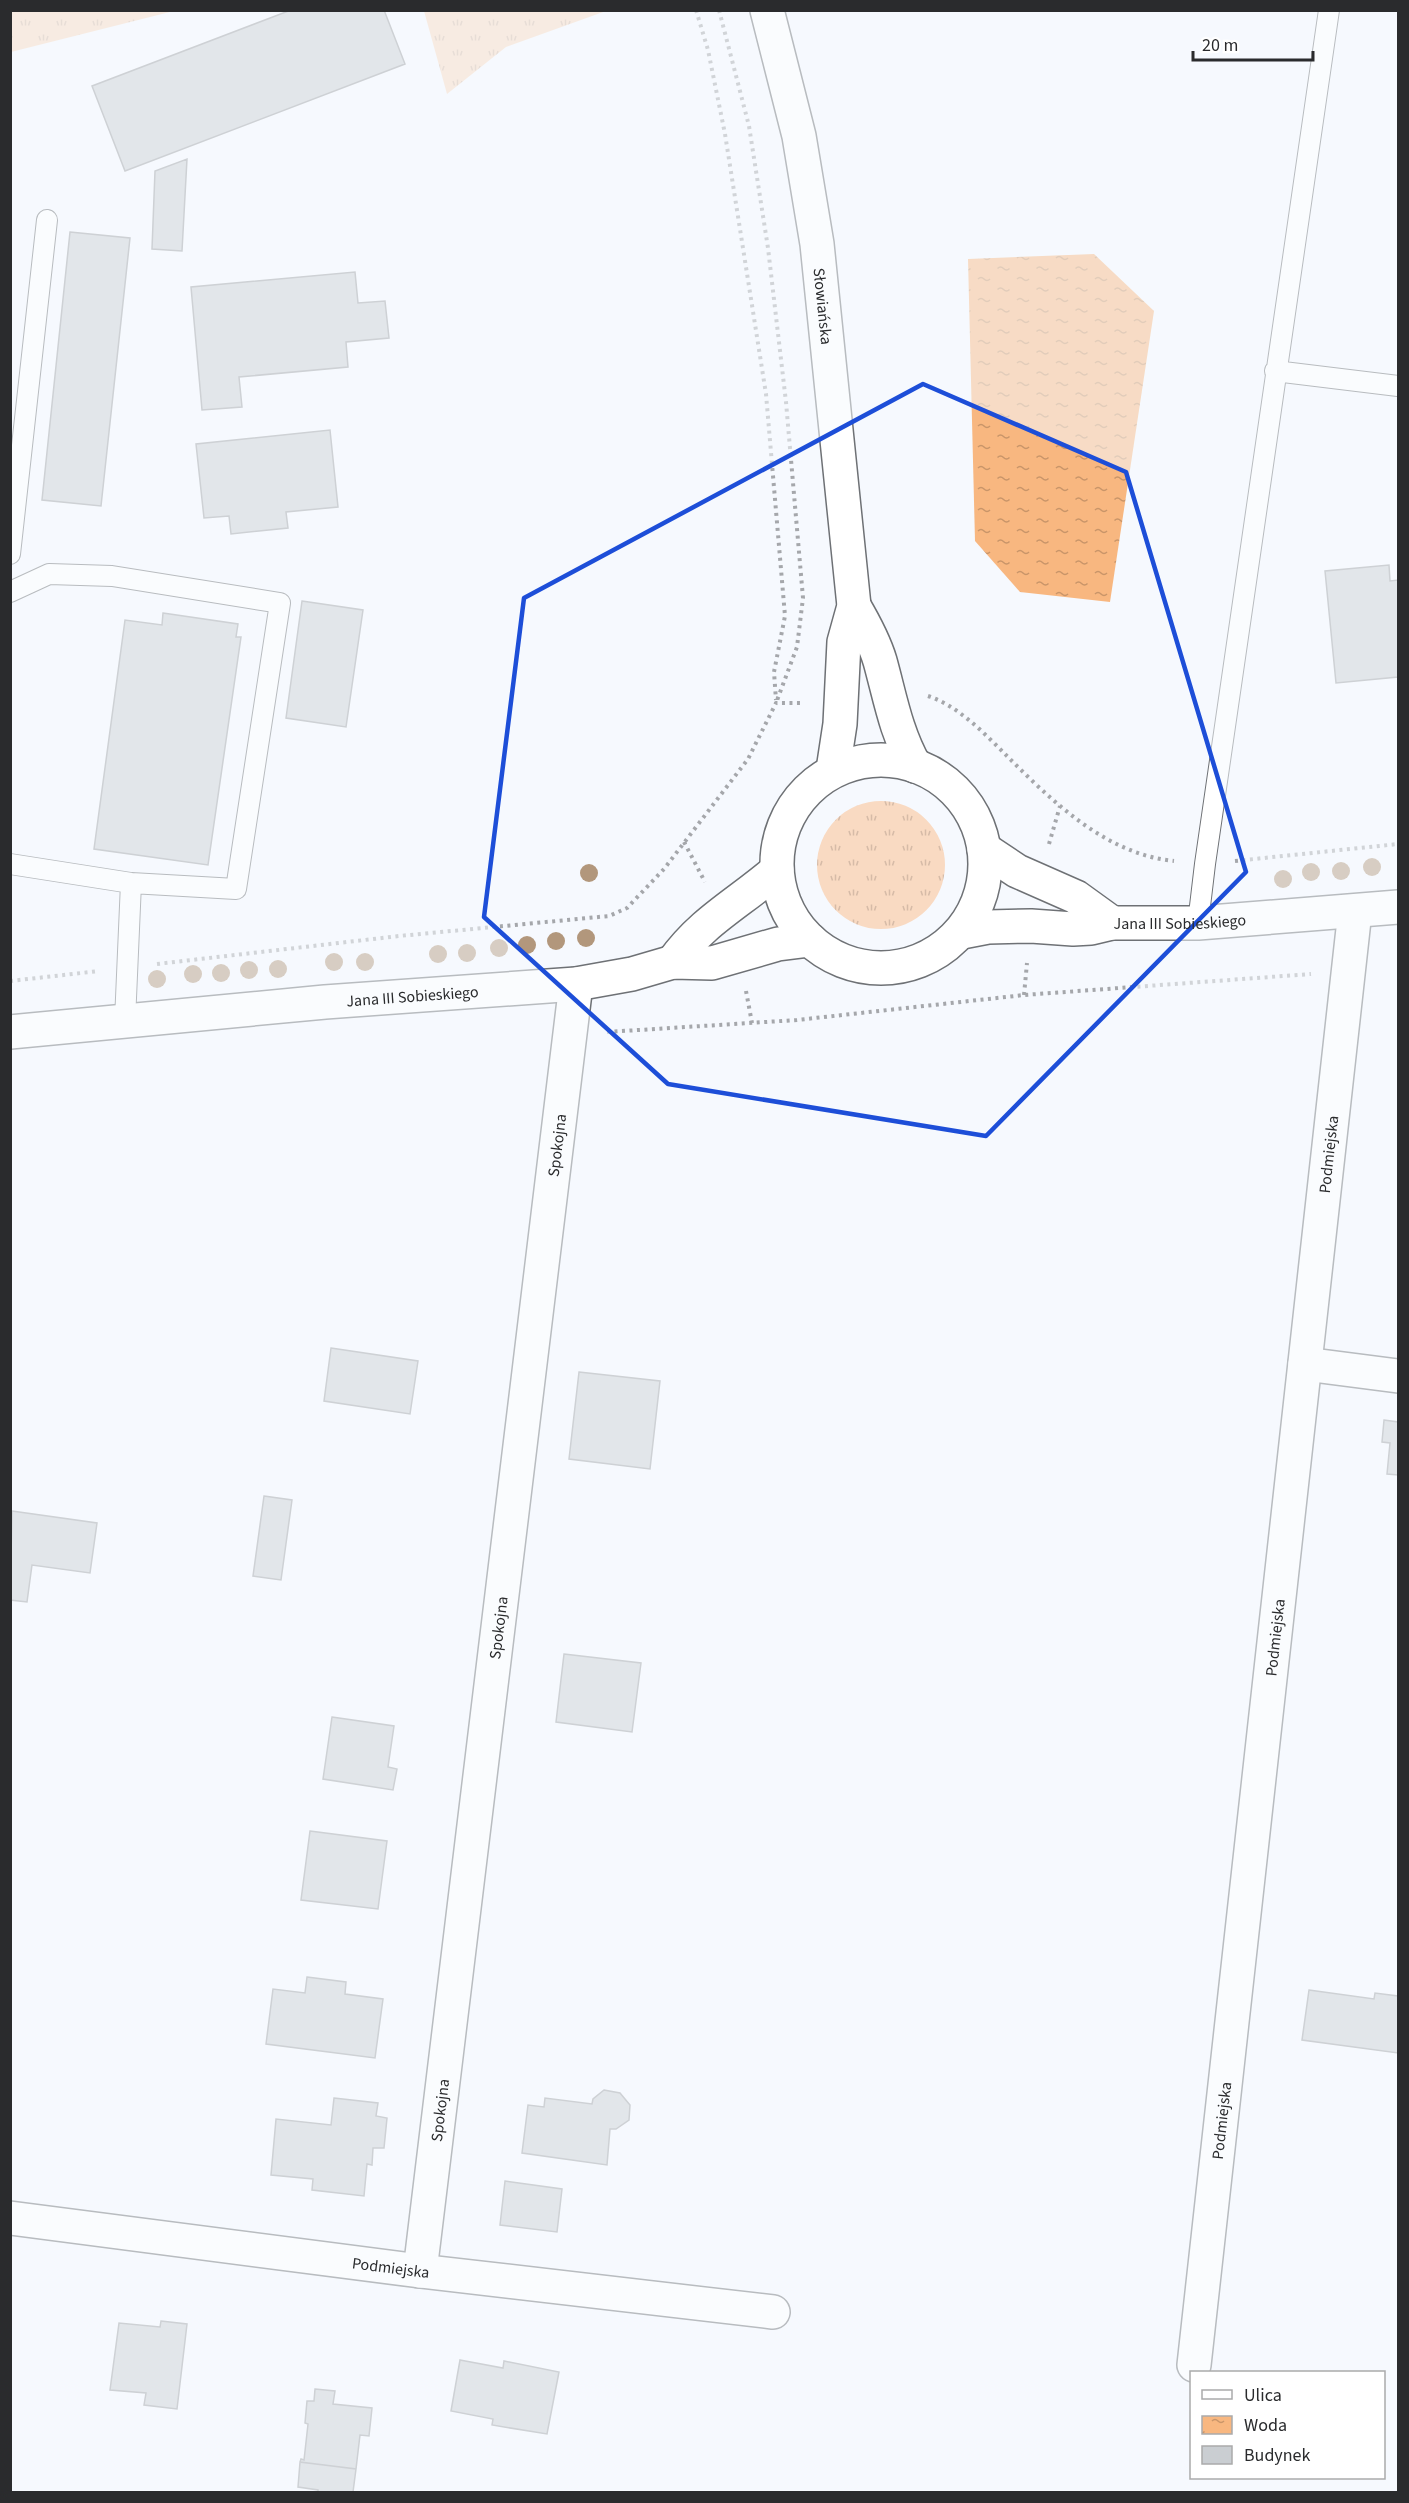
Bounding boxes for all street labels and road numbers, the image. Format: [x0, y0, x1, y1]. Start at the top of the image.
street label: Słowiańska [808, 267, 837, 346]
street label: Jana III Sobieskiego [1114, 909, 1247, 935]
street label: Jana III Sobieskiego [346, 981, 479, 1012]
street label: Spokojna [543, 1113, 572, 1178]
street label: Podmiejska [1314, 1115, 1344, 1194]
street label: Spokojna [484, 1595, 514, 1661]
street label: Podmiejska [1260, 1598, 1291, 1677]
street label: Spokojna [426, 2078, 455, 2143]
street label: Podmiejska [1207, 2081, 1237, 2161]
street label: Podmiejska [351, 2252, 431, 2284]

